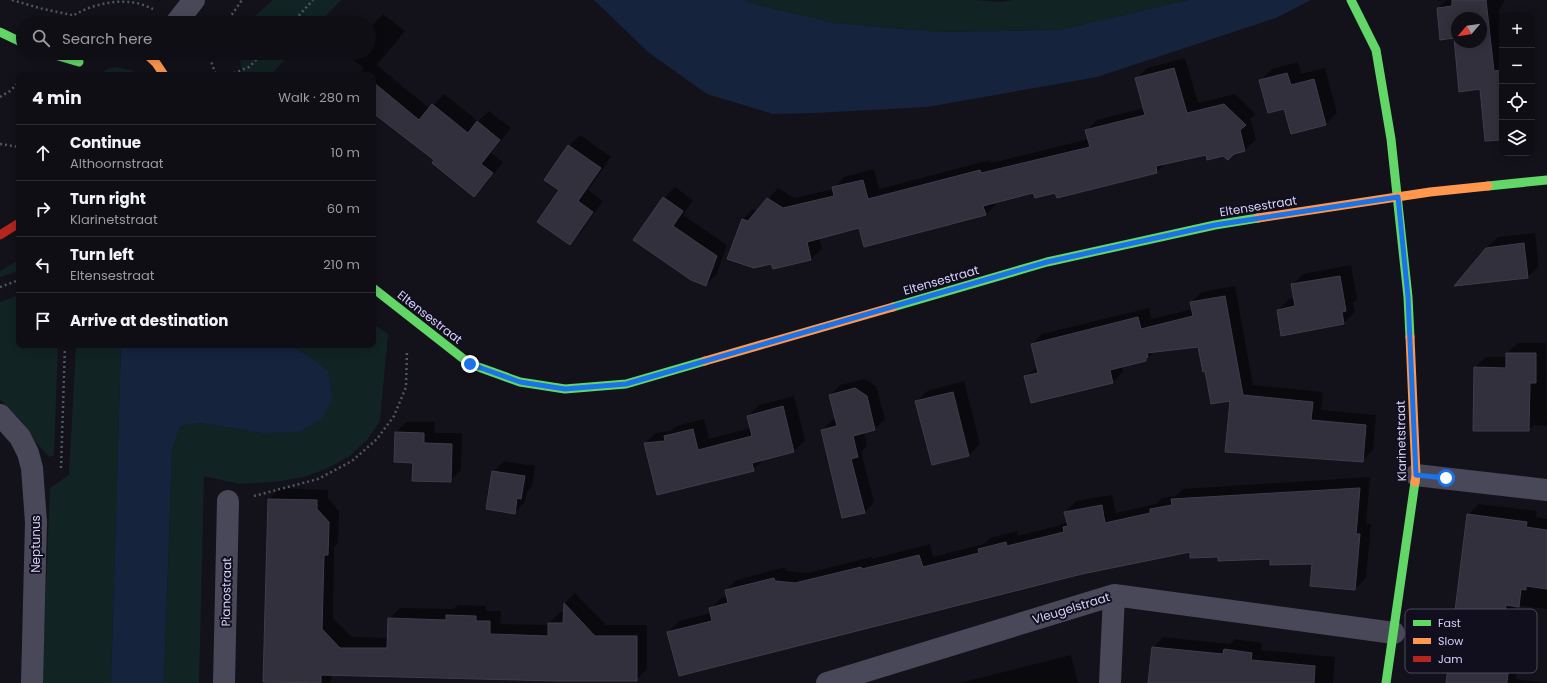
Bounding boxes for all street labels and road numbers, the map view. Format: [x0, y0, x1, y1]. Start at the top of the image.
street label: Eltensestraat [1218, 192, 1298, 220]
street label: Eltensestraat [901, 261, 981, 299]
street label: Eltensestraat [394, 286, 466, 348]
street label: Klarinetstraat [1392, 400, 1410, 482]
street label: Neptunus [27, 515, 44, 573]
street label: Pianostraat [217, 557, 235, 627]
street label: Vleugelstraat [1030, 588, 1112, 628]

